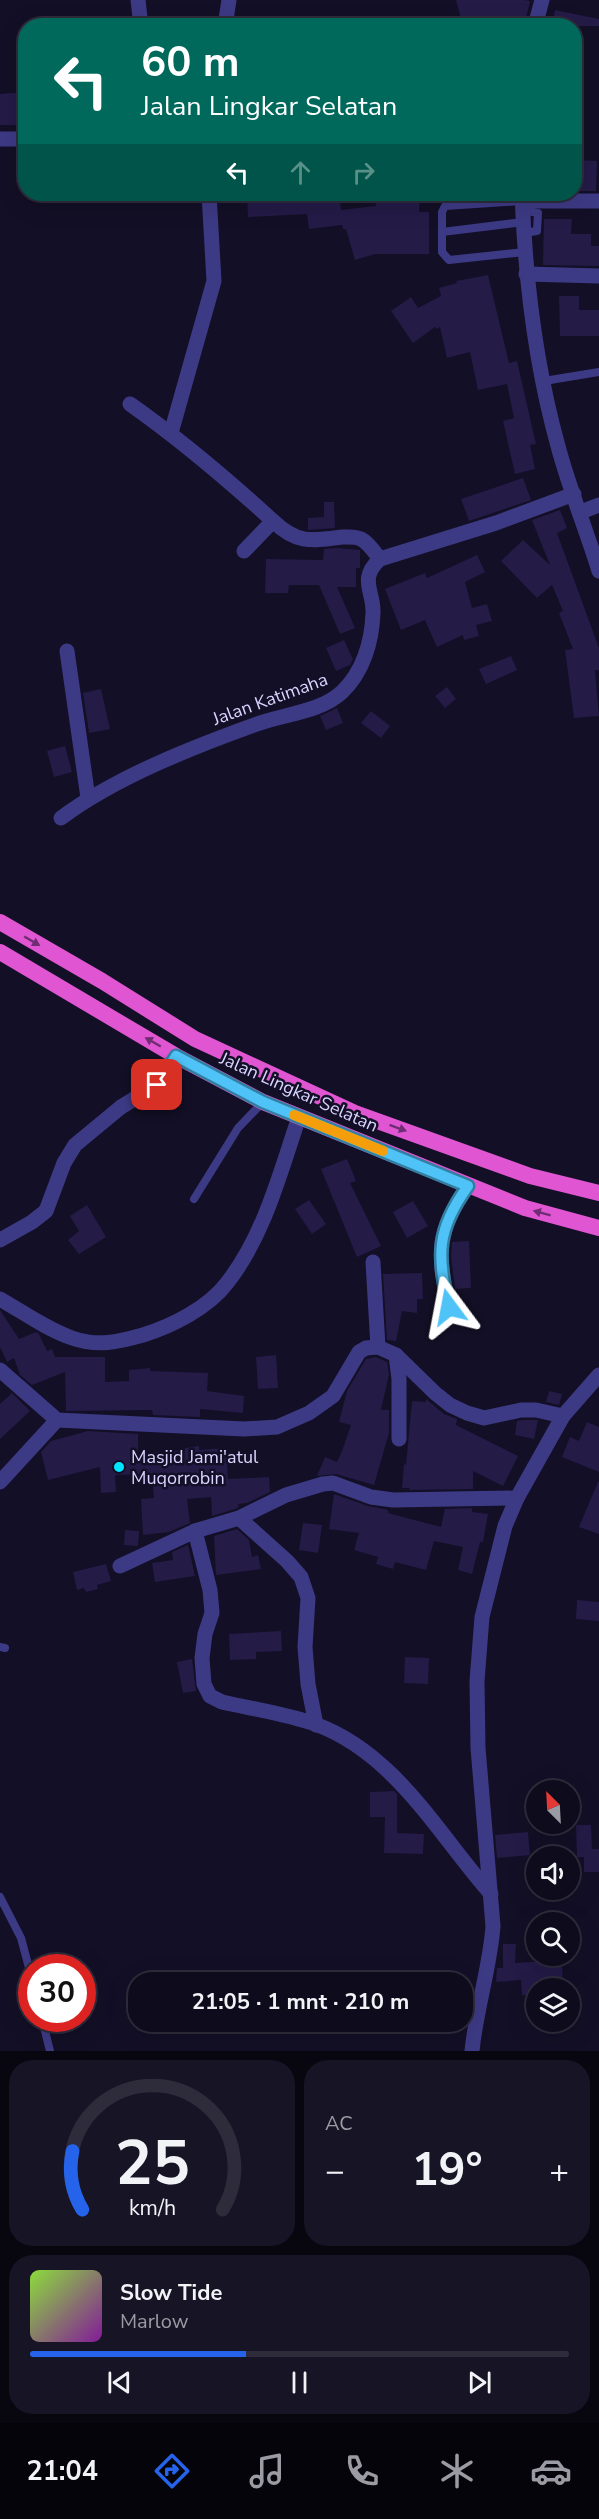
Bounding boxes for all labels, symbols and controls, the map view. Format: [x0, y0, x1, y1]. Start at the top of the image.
text: 60 m [141, 34, 240, 91]
icon: left [42, 42, 120, 120]
text: Jalan Lingkar Selatan [141, 88, 397, 125]
icon: left [221, 156, 254, 189]
icon: ahead [284, 156, 317, 189]
icon: right [347, 156, 380, 189]
street label: Jalan Katimaha [208, 667, 331, 731]
one-way arrow [24, 936, 41, 946]
one-way arrow [145, 1037, 161, 1048]
street label: Jalan Lingkar Selatan [215, 1046, 382, 1138]
pin [131, 1059, 182, 1110]
icon: arrive [140, 1068, 173, 1101]
one-way arrow [389, 1124, 407, 1134]
one-way arrow [533, 1208, 551, 1217]
position arrow [417, 1275, 481, 1339]
place label: Masjid Jami'atul Muqorrobin [131, 1445, 259, 1490]
marker: Masjid Jami'atul Muqorrobin [112, 1460, 126, 1474]
north arrow [526, 1780, 580, 1834]
map controls [526, 1780, 580, 2032]
button: sound [526, 1846, 580, 1900]
button: search [526, 1912, 580, 1966]
speed limit sign: 30 [18, 1954, 96, 2032]
button: layers [526, 1978, 580, 2032]
text: 21:05 · 1 mnt · 210 m [192, 1987, 409, 2017]
text: AC [325, 2110, 353, 2137]
text: 25 [115, 2121, 189, 2206]
text: 19° [411, 2140, 483, 2201]
text: − [325, 2149, 345, 2194]
text: + [549, 2149, 569, 2194]
text: km/h [128, 2193, 176, 2223]
text: Slow Tide [120, 2278, 222, 2308]
text: Marlow [120, 2308, 188, 2335]
icon: previous [103, 2366, 136, 2399]
icon: pause [283, 2366, 316, 2399]
icon: next [463, 2366, 496, 2399]
icon: directions [151, 2450, 193, 2492]
icon: music [246, 2450, 288, 2492]
icon: phone [341, 2450, 383, 2492]
icon: climate [436, 2450, 478, 2492]
icon: car [530, 2450, 572, 2492]
text: 21:04 [26, 2453, 98, 2490]

